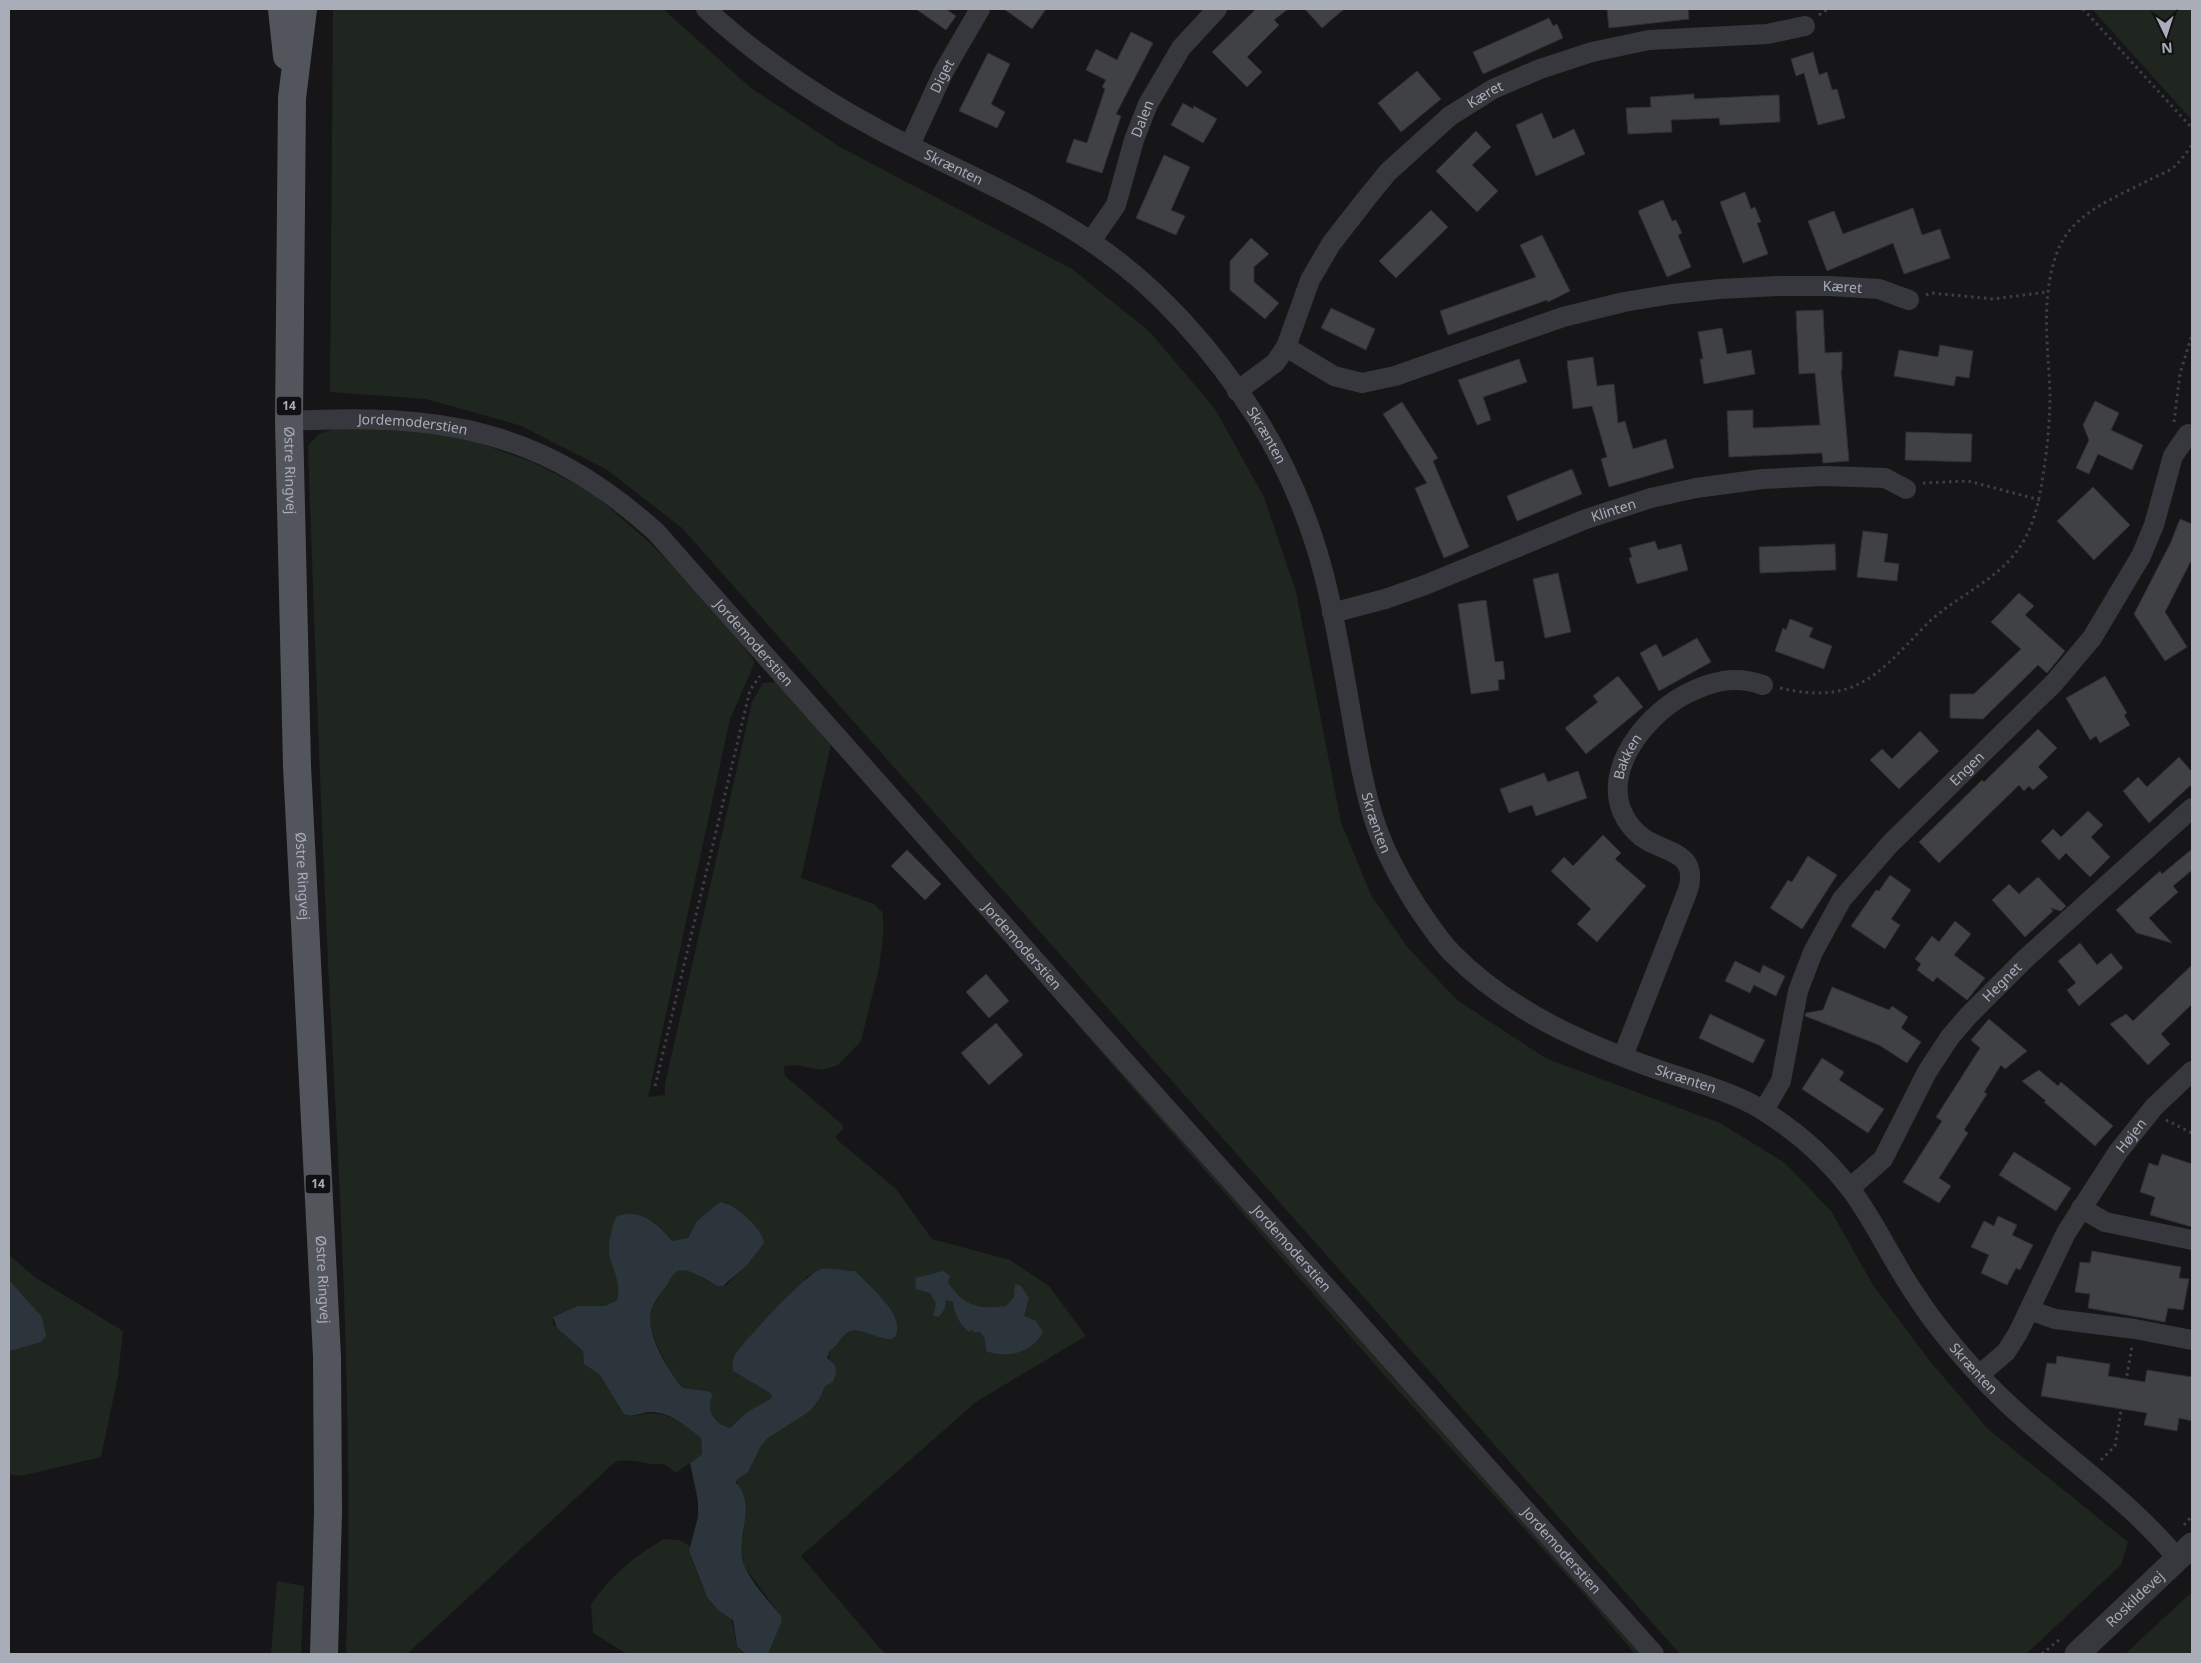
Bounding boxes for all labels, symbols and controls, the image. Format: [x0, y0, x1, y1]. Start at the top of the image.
north arrow [2141, 10, 2191, 60]
text: N [2161, 39, 2173, 58]
street label: Diget [925, 55, 958, 96]
street label: Kæret [1463, 76, 1506, 112]
street label: Dalen [1126, 97, 1158, 140]
street label: Skrænten [921, 144, 986, 189]
street label: Kæret [1823, 276, 1863, 297]
road number: 14 [276, 396, 302, 416]
street label: Skrænten [1243, 403, 1291, 467]
street label: Jordemoderstien [356, 409, 469, 439]
street label: Østre Ringvej [280, 426, 301, 515]
street label: Klinten [1588, 494, 1638, 526]
street label: Jordemoderstien [709, 593, 798, 690]
street label: Bakken [1609, 730, 1646, 781]
street label: Engen [1945, 747, 1988, 790]
street label: Skrænten [1358, 790, 1396, 856]
street label: Østre Ringvej [291, 832, 315, 921]
street label: Jordemoderstien [978, 897, 1066, 993]
street label: Hegnet [1978, 958, 2025, 1006]
street label: Skrænten [1653, 1059, 1719, 1097]
street label: Højen [2111, 1114, 2150, 1157]
road number: 14 [306, 1174, 330, 1194]
street label: Jordemoderstien [1247, 1199, 1336, 1296]
street label: Østre Ringvej [312, 1235, 335, 1324]
street label: Skrænten [1946, 1339, 2002, 1398]
street label: Jordemoderstien [1517, 1501, 1606, 1598]
street label: Roskildevej [2101, 1566, 2168, 1631]

